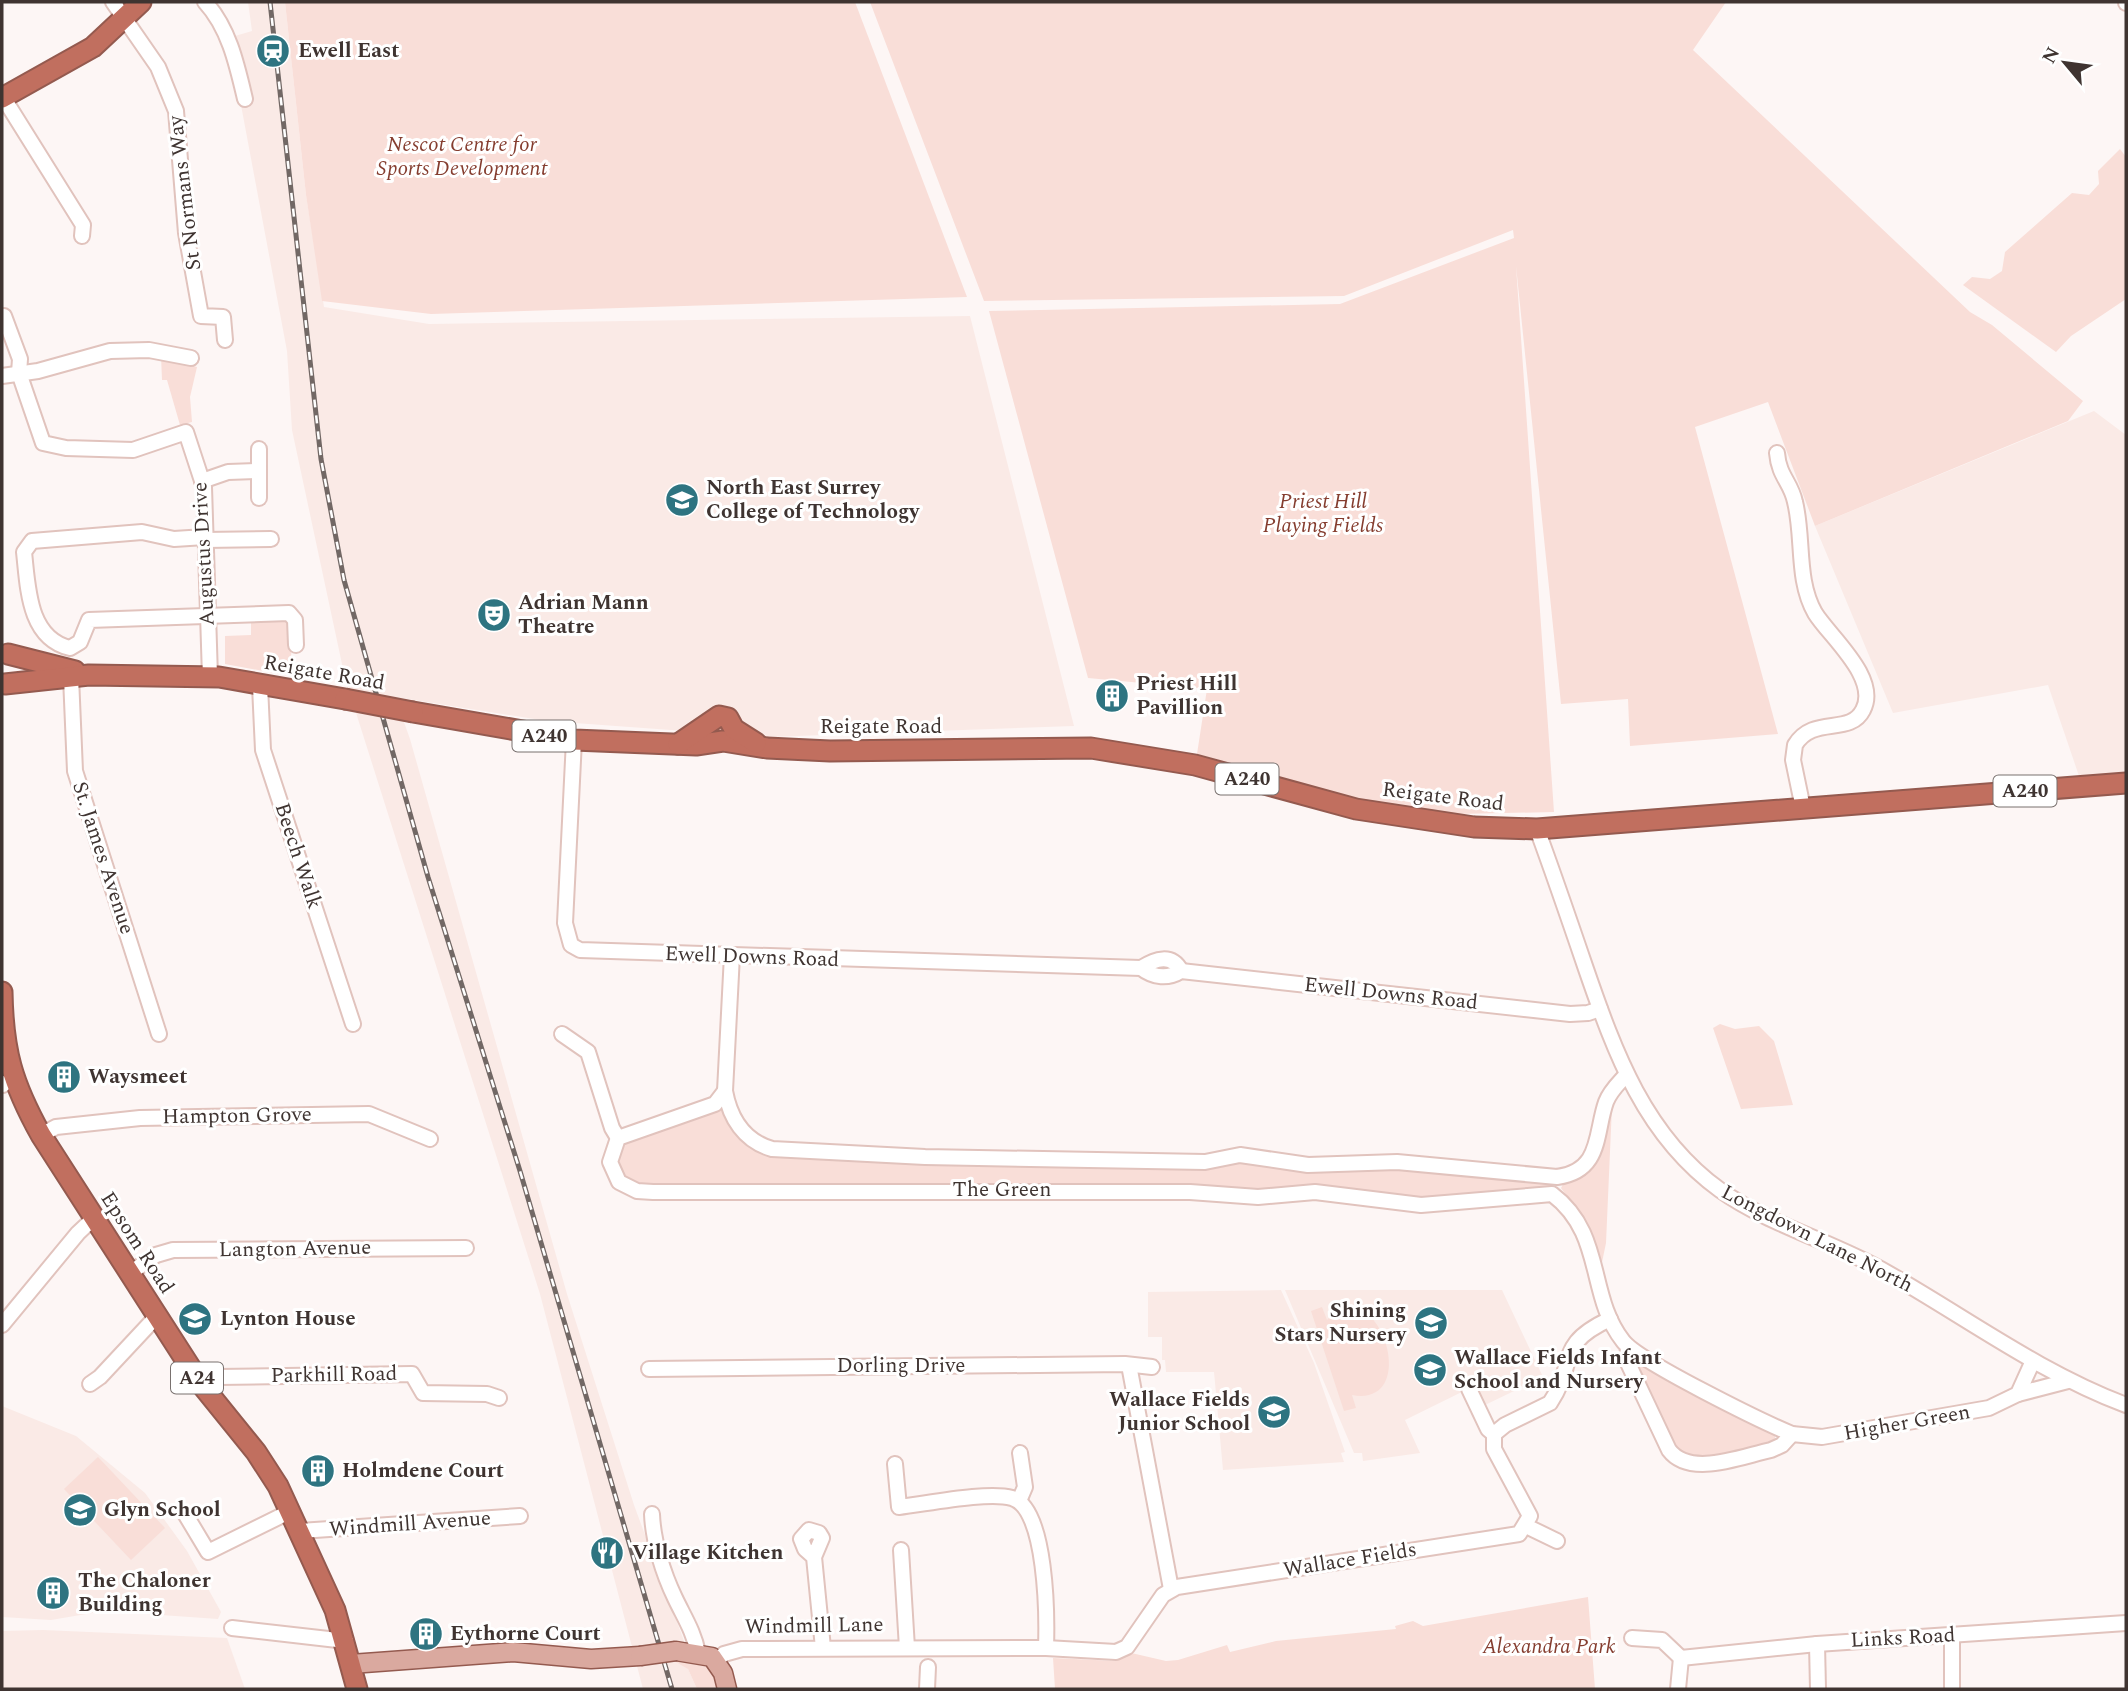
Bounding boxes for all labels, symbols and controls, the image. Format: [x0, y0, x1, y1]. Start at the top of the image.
north arrow [2030, 28, 2100, 98]
station icon: Ewell East [254, 32, 292, 70]
place label: Ewell East [298, 35, 399, 67]
text: N [2035, 42, 2068, 69]
street label: St Normans Way [160, 113, 210, 272]
park label: Nescot Centre for Sports Development [377, 129, 548, 185]
place label: North East Surrey College of Technology [706, 472, 920, 528]
street label: Augustus Drive [184, 481, 224, 627]
school or university icon: North East Surrey College of Technology [663, 481, 701, 519]
park label: Priest Hill Playing Fields [1263, 486, 1384, 542]
place label: Adrian Mann Theatre [518, 587, 649, 643]
theatre icon: Adrian Mann Theatre [475, 596, 513, 634]
street label: Reigate Road [261, 647, 387, 699]
place label: Priest Hill Pavillion [1136, 668, 1237, 724]
building icon: Priest Hill Pavillion [1093, 677, 1131, 715]
street label: Reigate Road [820, 711, 942, 743]
road number: A240 [512, 720, 576, 751]
road number: A240 [1216, 764, 1278, 794]
street label: Reigate Road [1380, 774, 1506, 820]
road number: A240 [1994, 776, 2056, 806]
street label: St. James Avenue [63, 777, 143, 939]
street label: Beech Walk [266, 799, 330, 914]
street label: Ewell Downs Road [664, 938, 840, 976]
street label: Ewell Downs Road [1303, 969, 1479, 1019]
building icon: Waysmeet [45, 1058, 83, 1096]
place label: Waysmeet [88, 1061, 187, 1093]
street label: Hampton Grove [162, 1099, 312, 1133]
street label: The Green [953, 1174, 1051, 1206]
street label: Longdown Lane North [1715, 1177, 1919, 1301]
street label: Epsom Road [92, 1185, 182, 1301]
street label: Langton Avenue [218, 1232, 372, 1266]
place label: Shining Stars Nursery [1274, 1295, 1407, 1351]
school or university icon: Lynton House [176, 1300, 214, 1338]
place label: Lynton House [220, 1303, 356, 1335]
school or university icon: Shining Stars Nursery [1412, 1304, 1450, 1342]
place label: Wallace Fields Infant School and Nursery [1454, 1342, 1662, 1398]
street label: Dorling Drive [837, 1350, 965, 1382]
school or university icon: Wallace Fields Infant School and Nursery [1411, 1351, 1449, 1389]
street label: Parkhill Road [270, 1358, 398, 1392]
road number: A24 [171, 1362, 223, 1394]
place label: Wallace Fields Junior School [1109, 1384, 1250, 1440]
school or university icon: Wallace Fields Junior School [1255, 1393, 1293, 1431]
street label: Higher Green [1841, 1396, 1973, 1450]
building icon: Holmdene Court [299, 1452, 337, 1490]
place label: Holmdene Court [342, 1455, 504, 1487]
school or university icon: Glyn School [61, 1491, 99, 1529]
place label: Glyn School [104, 1494, 221, 1526]
street label: Windmill Avenue [328, 1502, 492, 1546]
restaurant icon: Village Kitchen [588, 1534, 626, 1572]
street label: Wallace Fields [1281, 1534, 1419, 1586]
place label: Village Kitchen [632, 1537, 784, 1569]
place label: The Chaloner Building [78, 1565, 211, 1621]
building icon: The Chaloner Building [34, 1574, 72, 1612]
street label: Windmill Lane [744, 1609, 884, 1643]
building icon: Eythorne Court [407, 1615, 445, 1653]
place label: Eythorne Court [450, 1618, 601, 1650]
street label: Links Road [1850, 1619, 1956, 1657]
park label: Alexandra Park [1481, 1631, 1616, 1663]

